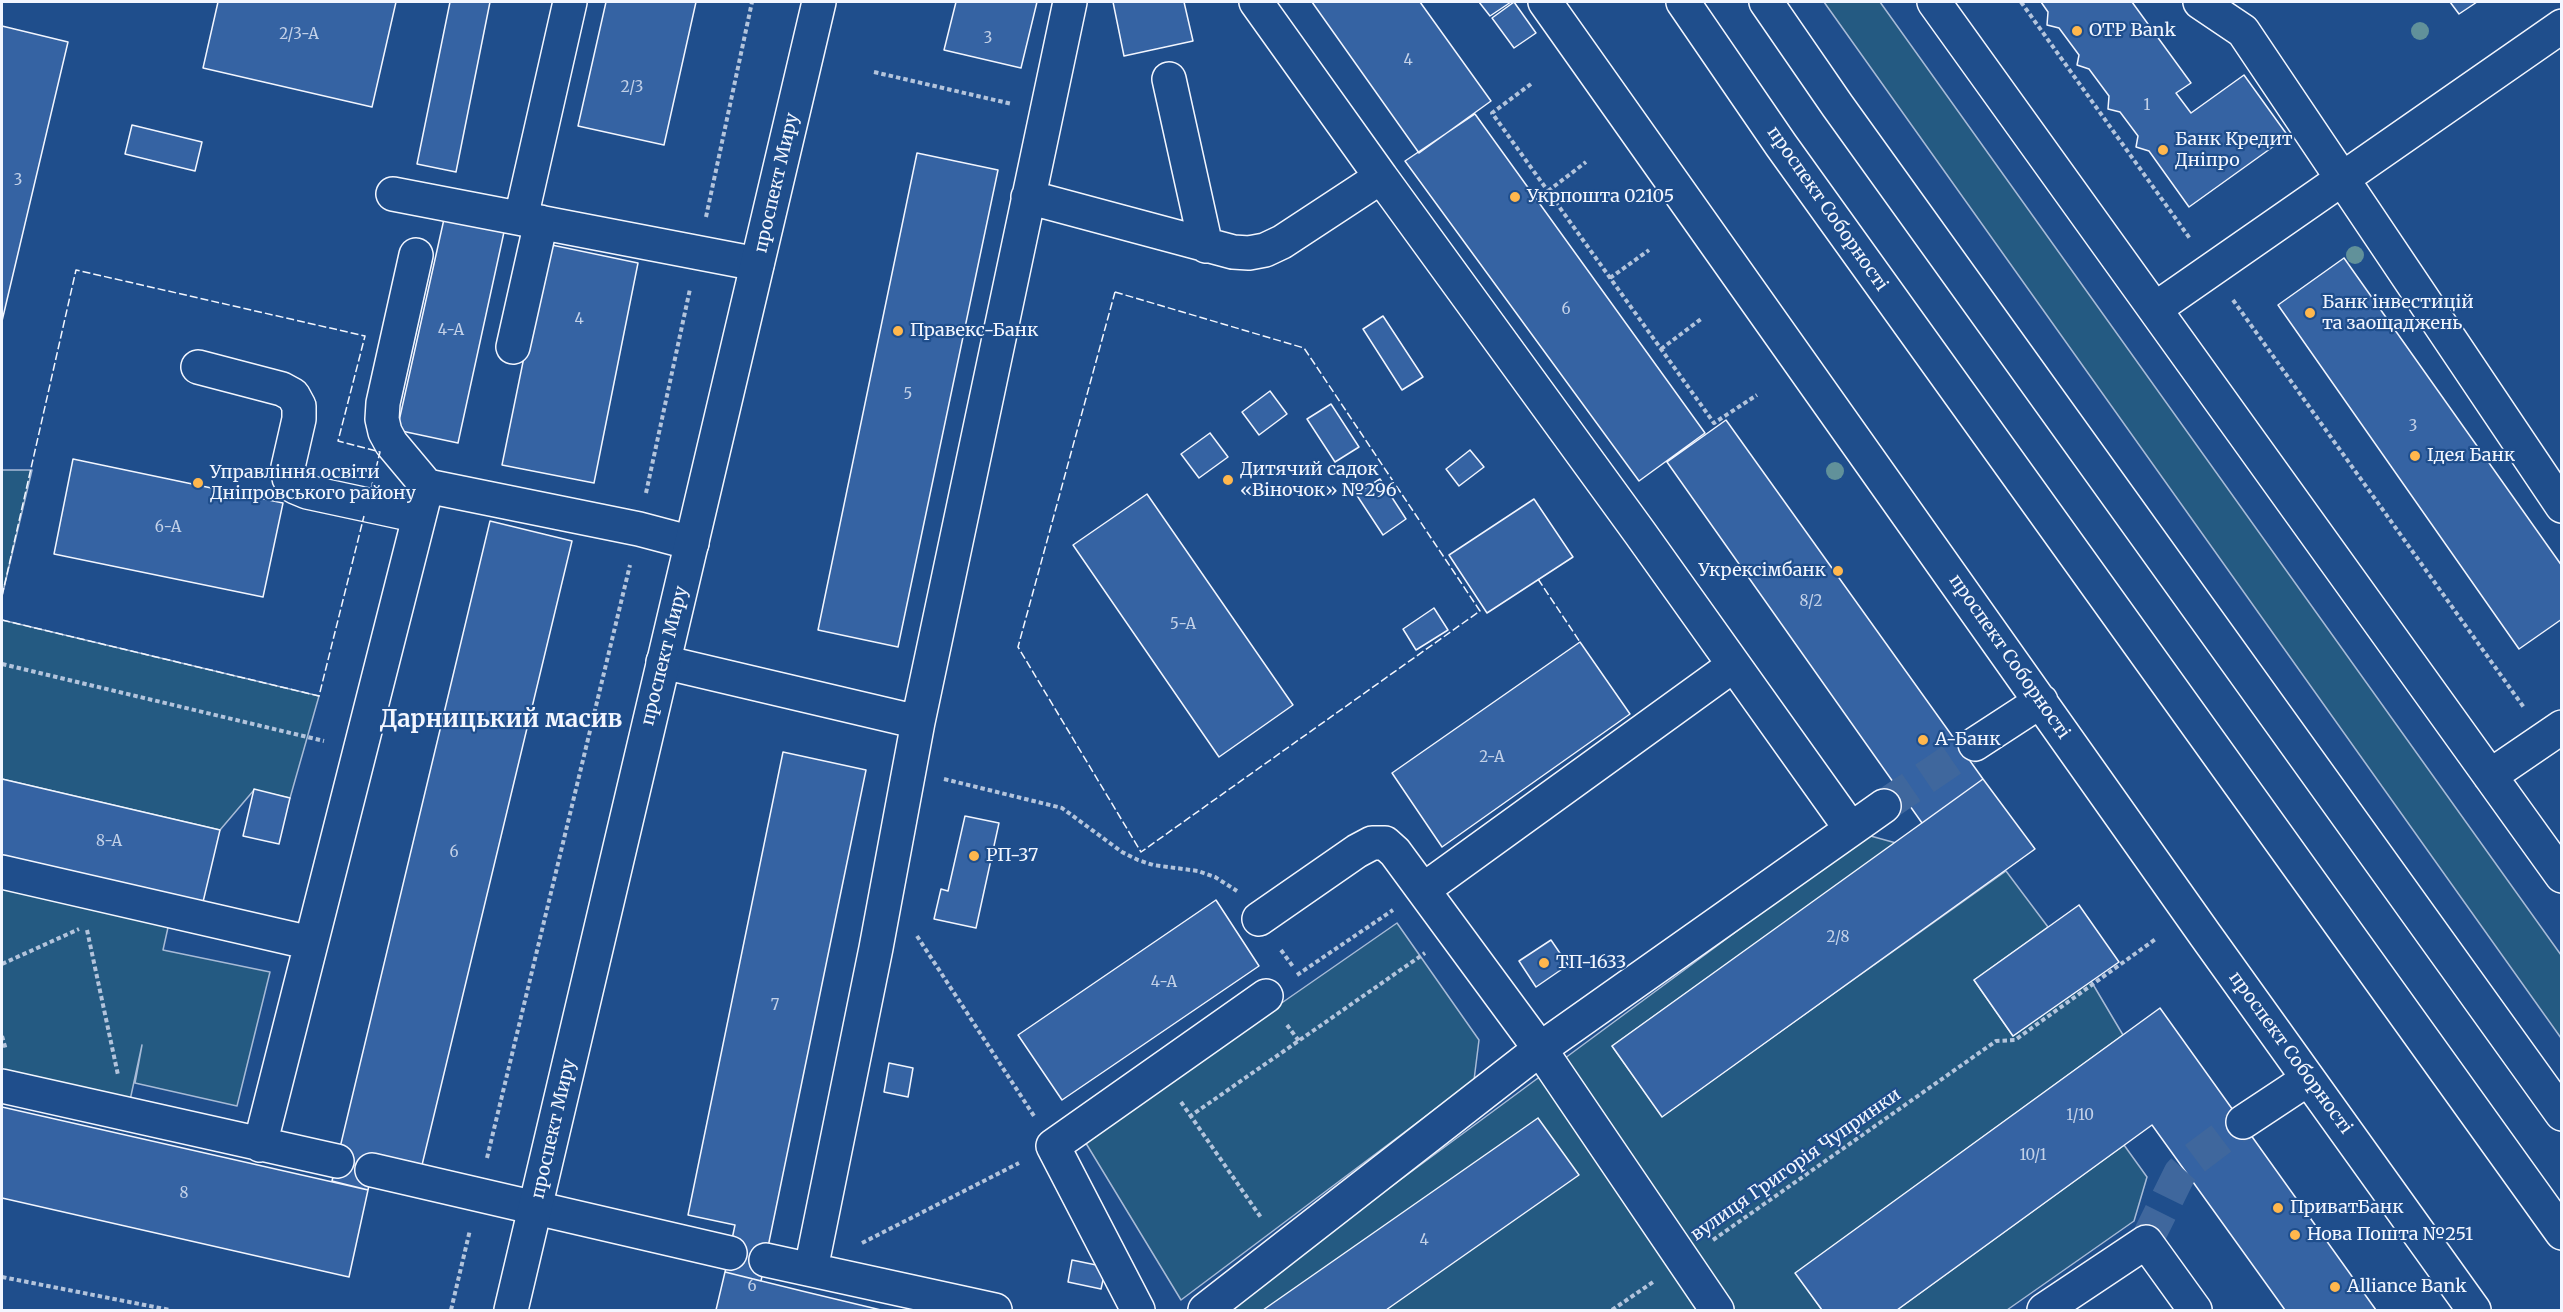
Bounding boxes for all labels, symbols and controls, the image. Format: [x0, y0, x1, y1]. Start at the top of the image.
place label: OTP Bank [2089, 20, 2176, 42]
marker: OTP Bank [2070, 24, 2084, 38]
house number: 2/3-А [279, 26, 319, 44]
house number: 3 [984, 30, 992, 48]
house number: 4 [1403, 52, 1413, 70]
house number: 2/3 [621, 79, 643, 97]
house number: 1 [2144, 97, 2150, 115]
street label: проспект Миру [750, 111, 804, 255]
street label: проспект Соборності [1762, 123, 1892, 295]
place label: Банк Кредит Дніпро [2175, 129, 2293, 172]
marker: Банк Кредит Дніпро [2156, 143, 2170, 157]
house number: 3 [14, 172, 22, 190]
place label: Укрпошта 02105 [1527, 186, 1674, 208]
marker: Укрпошта 02105 [1508, 190, 1522, 204]
place label: Банк інвестицій та заощаджень [2322, 292, 2474, 334]
house number: 6 [1561, 301, 1571, 319]
marker: Банк інвестицій та заощаджень [2303, 306, 2317, 320]
house number: 4 [574, 311, 584, 329]
place label: Правекс-Банк [910, 320, 1038, 342]
house number: 4-А [438, 322, 464, 340]
marker: Правекс-Банк [891, 324, 905, 338]
house number: 5 [904, 386, 912, 404]
house number: 3 [2409, 418, 2417, 436]
place label: Ідея Банк [2427, 445, 2515, 467]
marker: Ідея Банк [2408, 449, 2422, 463]
place label: Дитячий садок «Віночок» №296 [1240, 459, 1397, 502]
place label: Управління освіти Дніпровського району [210, 462, 416, 504]
marker: Дитячий садок «Віночок» №296 [1221, 473, 1235, 487]
marker: Управління освіти Дніпровського району [191, 476, 205, 490]
house number: 6-А [155, 519, 181, 537]
place label: Укрексімбанк [1699, 560, 1826, 582]
marker: Укрексімбанк [1831, 564, 1845, 578]
street label: проспект Соборності [1944, 571, 2074, 743]
street label: проспект Миру [637, 584, 693, 728]
house number: 8/2 [1800, 593, 1822, 611]
house number: 5-А [1170, 616, 1196, 634]
district label: Дарницький масив [380, 706, 622, 734]
place label: А-Банк [1935, 729, 2001, 751]
marker: А-Банк [1916, 733, 1930, 747]
house number: 2-А [1479, 749, 1505, 767]
house number: 8-А [96, 833, 122, 851]
house number: 6 [449, 844, 459, 862]
place label: РП-37 [986, 845, 1038, 867]
marker: РП-37 [967, 849, 981, 863]
house number: 2/8 [1827, 929, 1849, 947]
place label: ТП-1633 [1556, 952, 1626, 974]
marker: ТП-1633 [1537, 956, 1551, 970]
street label: проспект Соборності [2224, 968, 2356, 1138]
house number: 4-А [1151, 974, 1177, 992]
house number: 7 [771, 997, 779, 1015]
street label: проспект Миру [527, 1057, 581, 1201]
street label: вулиця Григорія Чупринки [1687, 1084, 1905, 1246]
house number: 1/10 [2066, 1107, 2094, 1125]
house number: 10/1 [2019, 1147, 2047, 1165]
house number: 8 [180, 1185, 188, 1203]
place label: ПриватБанк [2290, 1197, 2404, 1219]
marker: ПриватБанк [2271, 1201, 2285, 1215]
place label: Нова Пошта №251 [2307, 1224, 2473, 1246]
marker: Нова Пошта №251 [2288, 1228, 2302, 1242]
house number: 4 [1419, 1232, 1429, 1250]
place label: Alliance Bank [2347, 1276, 2467, 1298]
house number: 6 [747, 1278, 757, 1296]
marker: Alliance Bank [2328, 1280, 2342, 1294]

